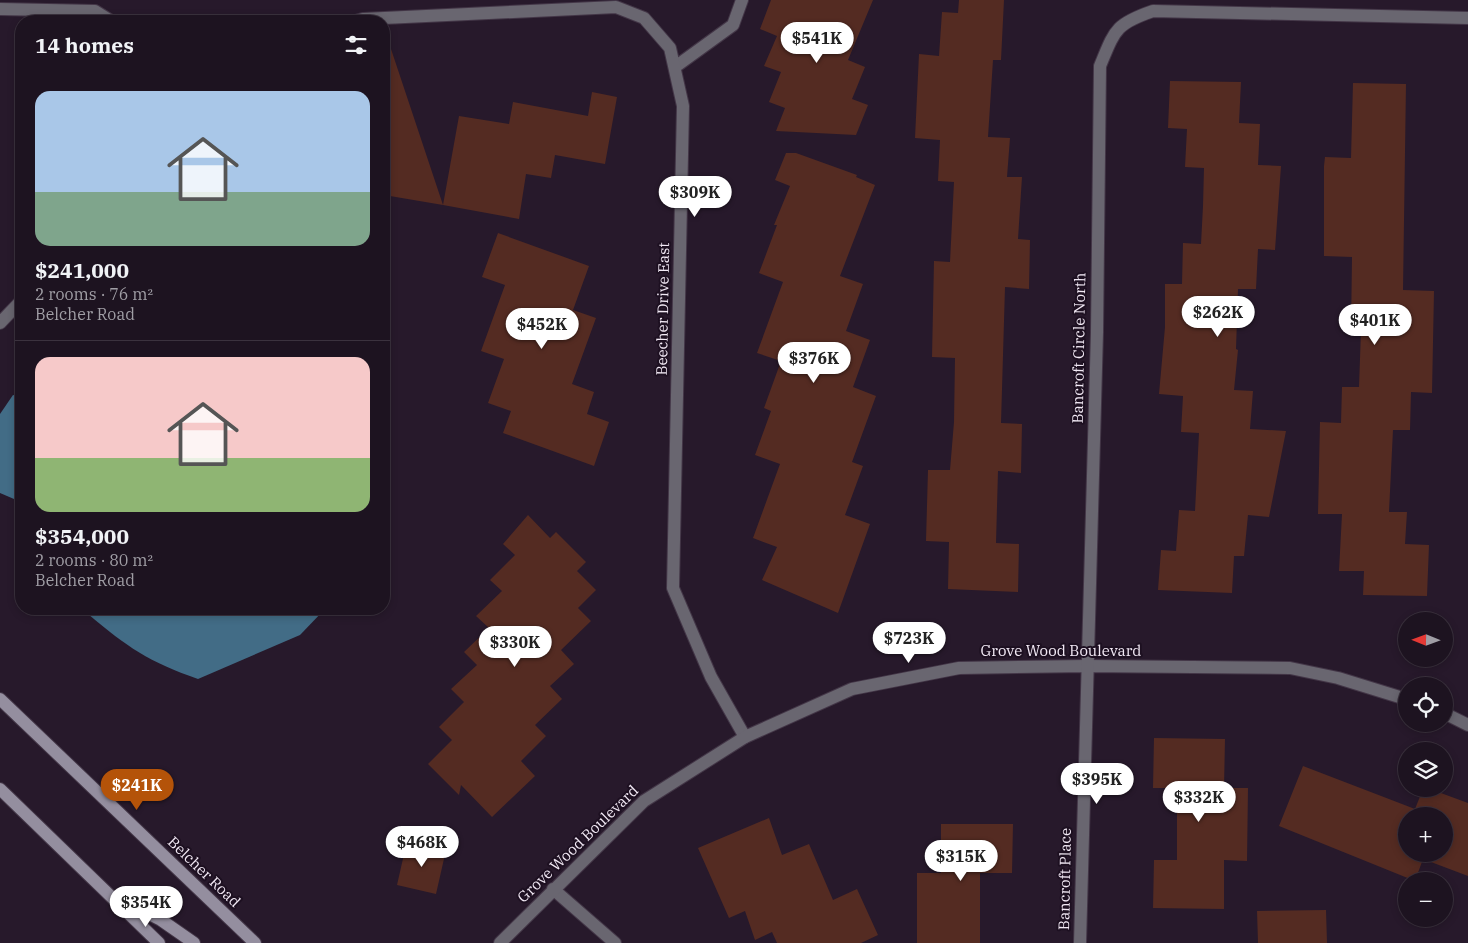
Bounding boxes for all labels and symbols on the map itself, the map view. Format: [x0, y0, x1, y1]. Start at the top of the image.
pin: $541K [782, 22, 852, 64]
pin: $309K [660, 176, 730, 218]
street label: Beecher Drive East [652, 242, 673, 376]
street label: Bancroft Circle North [1068, 272, 1089, 424]
pin: $262K [1183, 296, 1253, 338]
pin: $401K [1340, 304, 1410, 346]
pin: $452K [507, 308, 577, 350]
pin: $376K [779, 342, 849, 384]
north arrow [1398, 612, 1452, 668]
pin: $723K [874, 622, 944, 664]
pin: $330K [480, 626, 550, 668]
street label: Grove Wood Boulevard [981, 641, 1141, 660]
pin: $395K [1062, 762, 1132, 805]
pin: $241K [102, 768, 172, 811]
pin: $332K [1164, 780, 1234, 823]
street label: Grove Wood Boulevard [513, 781, 642, 906]
pin: $468K [387, 826, 457, 868]
street label: Bancroft Place [1054, 828, 1075, 930]
street label: Belcher Road [164, 832, 245, 911]
pin: $315K [926, 840, 996, 882]
pin: $354K [111, 886, 181, 928]

